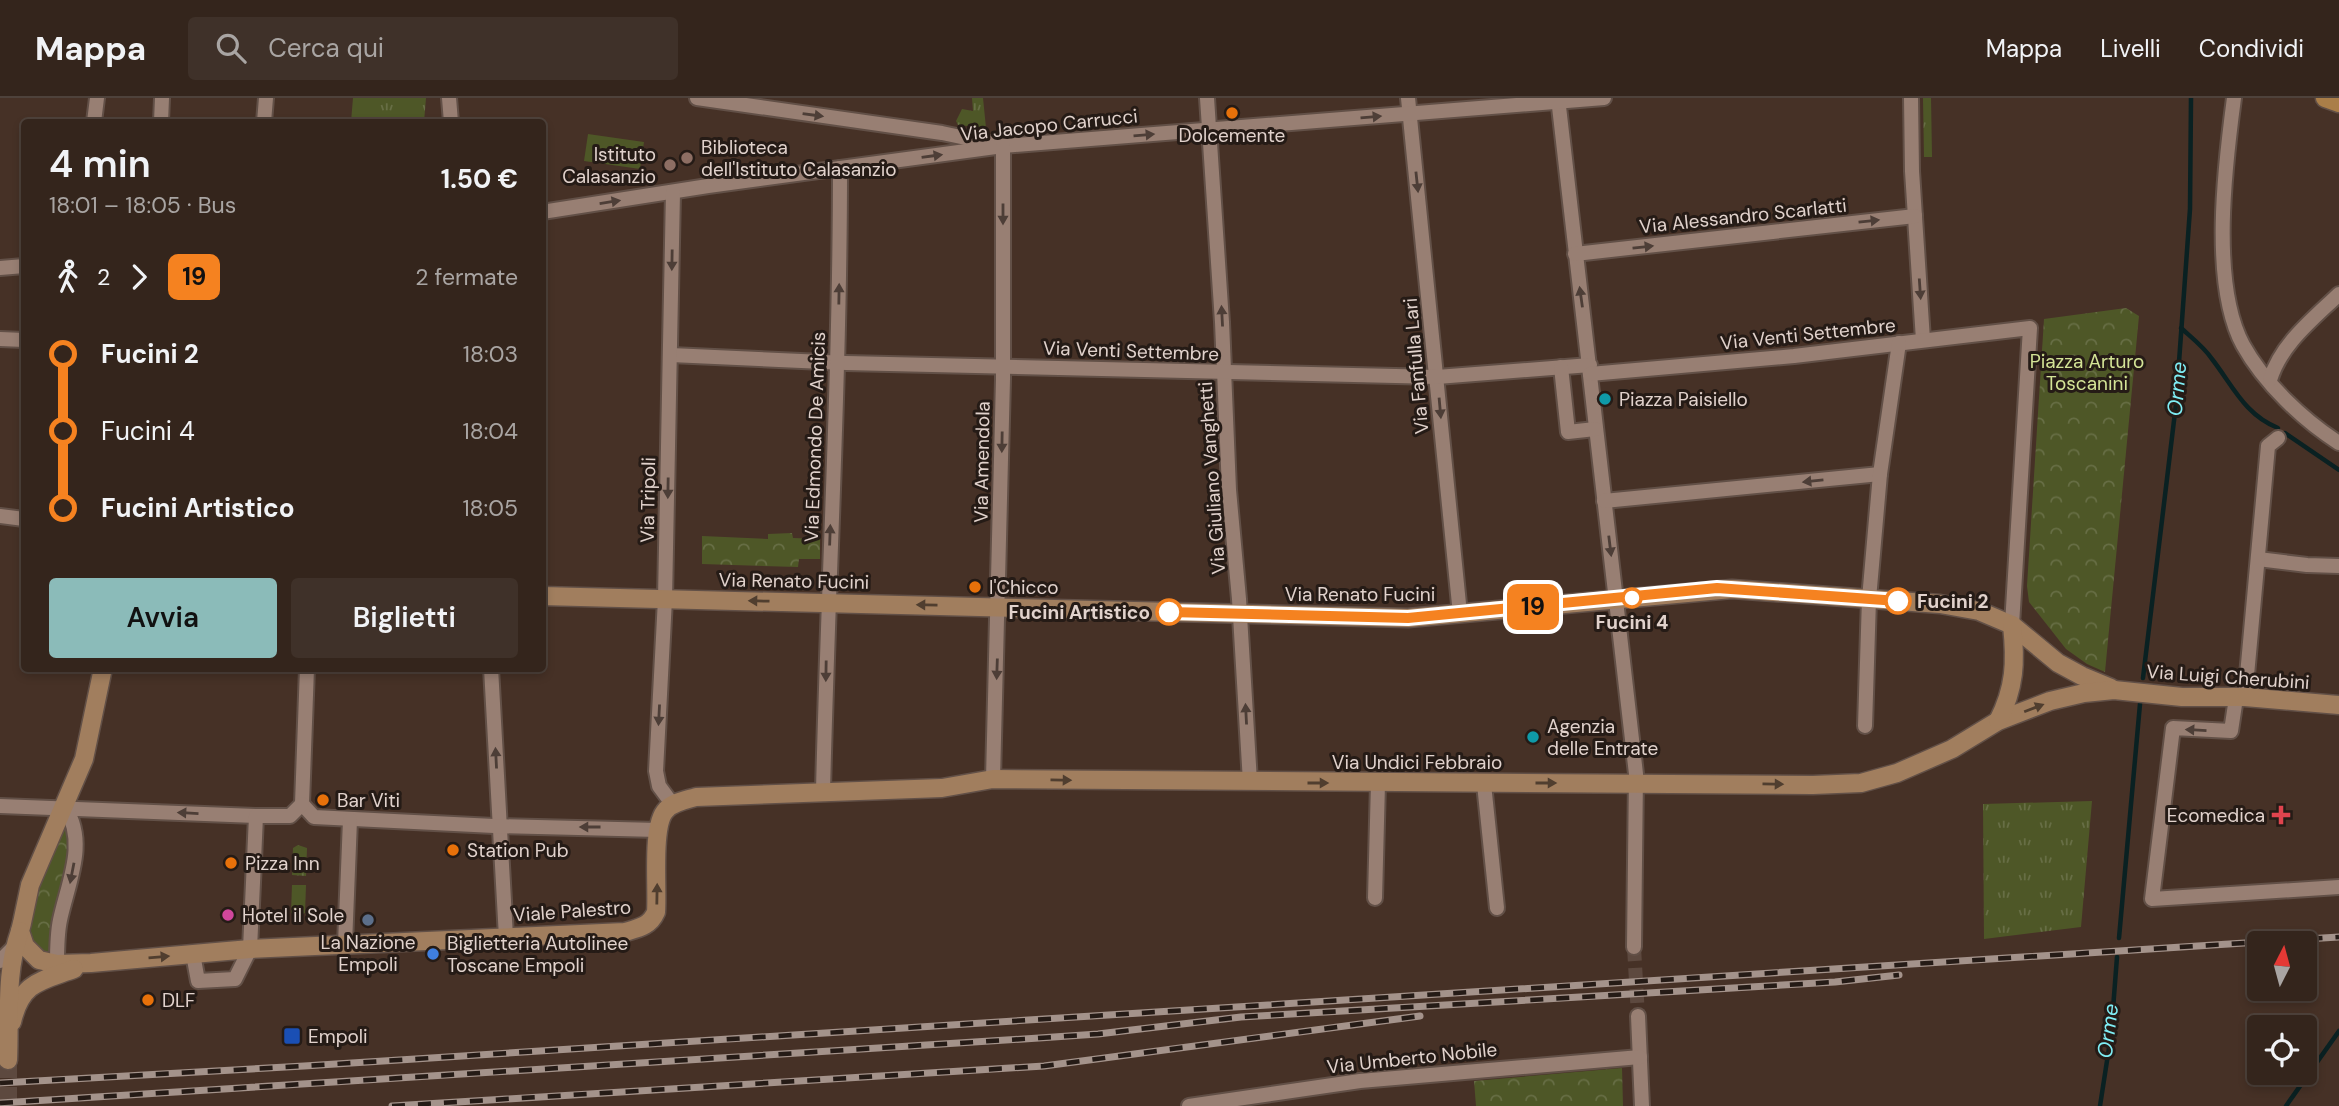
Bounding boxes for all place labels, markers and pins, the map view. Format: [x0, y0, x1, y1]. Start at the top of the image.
marker: Dolcemente [1224, 105, 1240, 121]
place label: Dolcemente [1179, 123, 1285, 148]
place label: Biblioteca dell'Istituto Calasanzio [701, 135, 896, 182]
place label: Istituto Calasanzio [562, 142, 656, 189]
marker: Biblioteca dell'Istituto Calasanzio [679, 150, 695, 166]
marker: Istituto Calasanzio [662, 157, 678, 173]
place label: Piazza Paisiello [1619, 387, 1748, 412]
marker: Piazza Paisiello [1597, 391, 1613, 407]
place label: I'Chicco [989, 575, 1059, 600]
marker: I'Chicco [967, 579, 983, 595]
marker: Fucini 4 [1622, 588, 1642, 608]
marker: Fucini 2 [1885, 588, 1911, 614]
place label: Fucini 2 [1917, 589, 1988, 614]
marker: Fucini Artistico [1156, 599, 1182, 625]
place label: Fucini Artistico [1009, 600, 1150, 625]
place label: Fucini 4 [1596, 610, 1668, 635]
place label: Agenzia delle Entrate [1547, 714, 1658, 761]
marker: Agenzia delle Entrate [1525, 729, 1541, 745]
place label: Bar Viti [337, 788, 400, 813]
marker: Bar Viti [315, 792, 331, 808]
place label: Ecomedica [2167, 803, 2265, 828]
marker: Ecomedica [2271, 805, 2291, 825]
place label: Station Pub [467, 838, 569, 863]
marker: Station Pub [445, 842, 461, 858]
place label: Pizza Inn [245, 851, 320, 876]
marker: Pizza Inn [223, 855, 239, 871]
place label: Hotel il Sole [242, 903, 344, 928]
marker: Hotel il Sole [220, 907, 236, 923]
marker: La Nazione Empoli [360, 912, 376, 928]
place label: La Nazione Empoli [320, 930, 416, 977]
place label: Biglietteria Autolinee Toscane Empoli [447, 931, 628, 978]
marker: Biglietteria Autolinee Toscane Empoli [425, 946, 441, 962]
place label: DLF [162, 988, 195, 1013]
marker: DLF [140, 992, 156, 1008]
place label: Empoli [308, 1024, 368, 1049]
marker: Empoli [282, 1026, 302, 1046]

